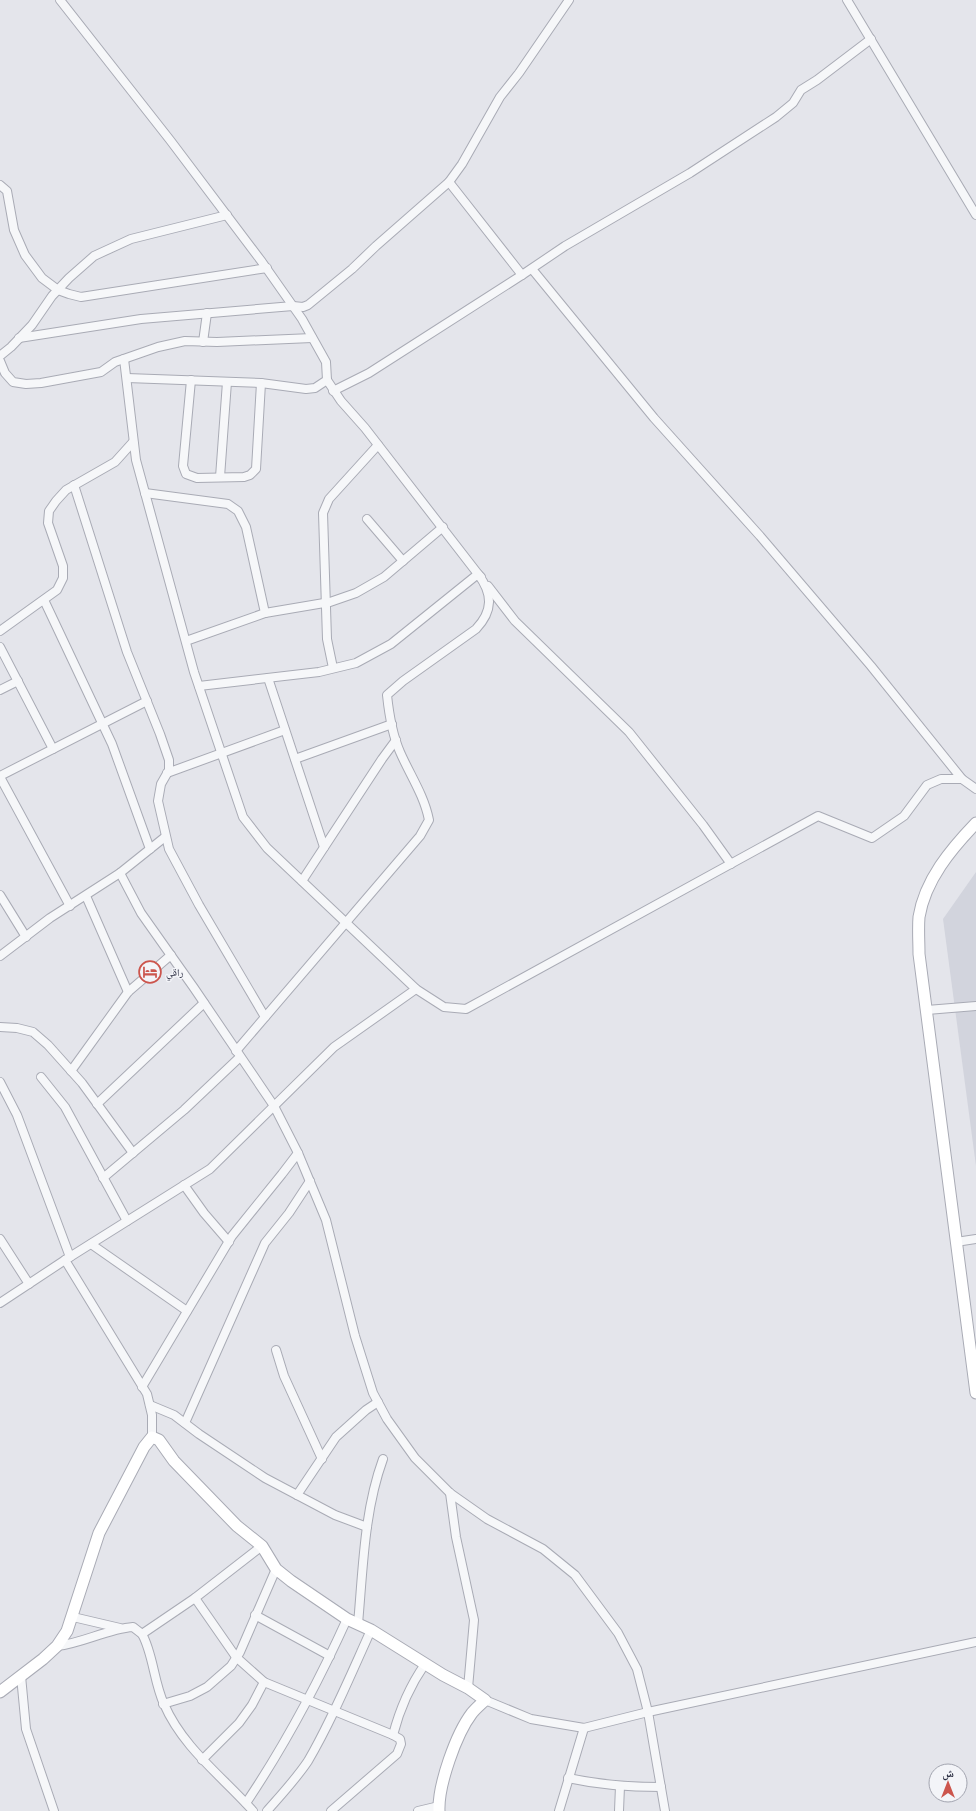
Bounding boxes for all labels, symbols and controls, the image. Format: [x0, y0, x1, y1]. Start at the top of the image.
hotel icon: راقي [137, 959, 163, 985]
place label: راقي [166, 966, 183, 981]
north arrow [928, 1763, 968, 1803]
text: ش [942, 1767, 954, 1781]

